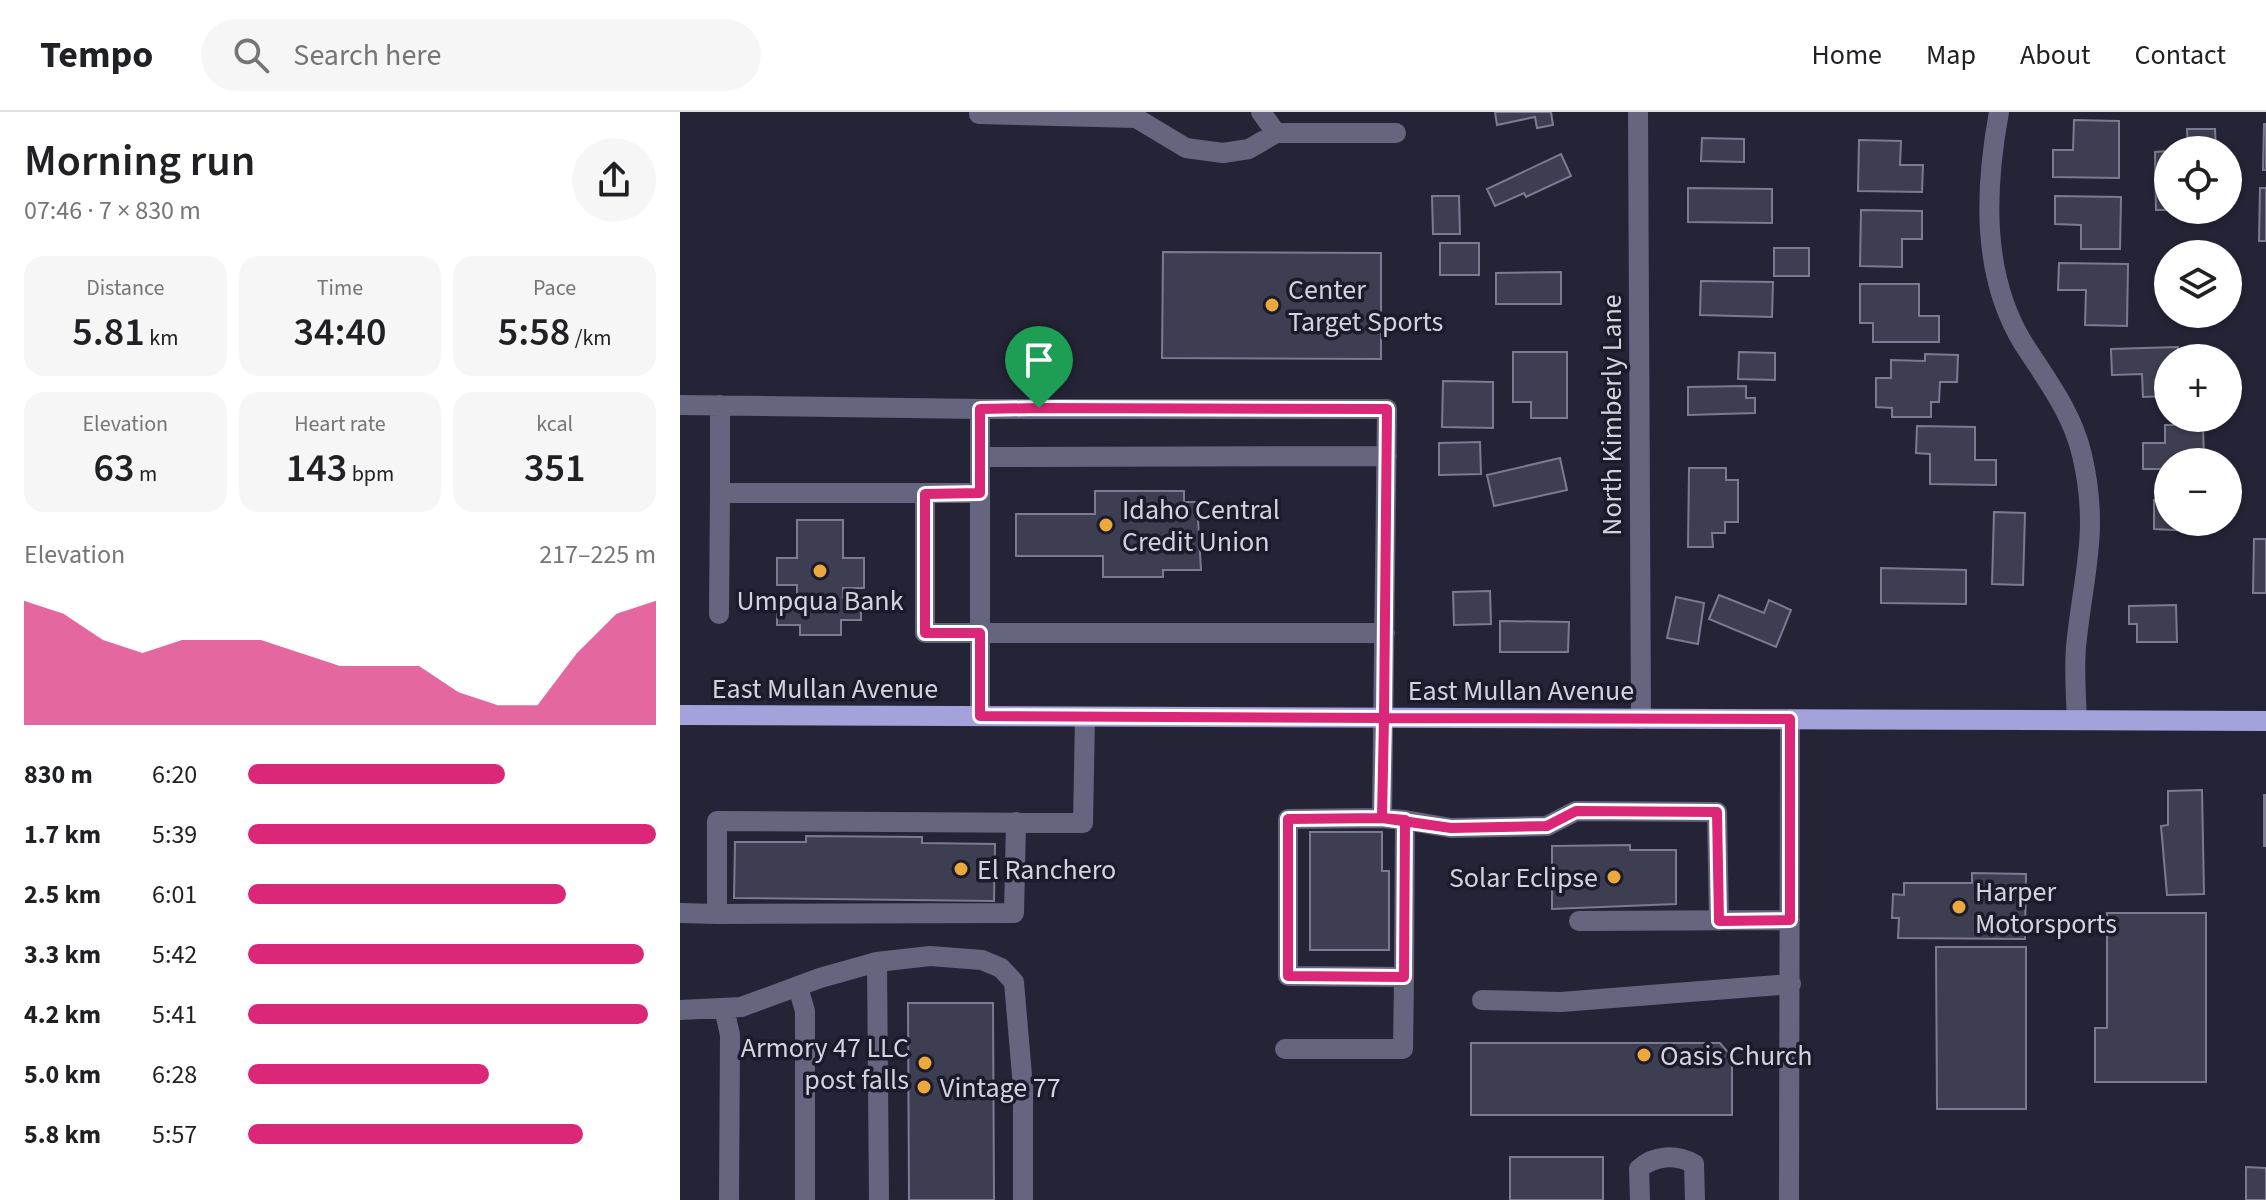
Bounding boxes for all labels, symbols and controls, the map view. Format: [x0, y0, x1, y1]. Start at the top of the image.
search box [201, 19, 761, 91]
text: Tempo [40, 28, 153, 82]
icon: search [229, 33, 273, 77]
text: Search here [293, 34, 441, 77]
text: Home [1811, 35, 1882, 75]
text: Map [1926, 35, 1976, 75]
text: About [2020, 35, 2091, 75]
text: Contact [2135, 35, 2226, 75]
text: Morning run [24, 130, 255, 193]
map controls [2154, 136, 2242, 536]
button: locate [2154, 136, 2242, 224]
button: share [572, 138, 656, 222]
text: 07:46 · 7 × 830 m [24, 192, 201, 229]
button: layers [2154, 240, 2242, 328]
place label: Center Target Sports [1288, 270, 1443, 342]
text: Distance [86, 272, 164, 304]
text: Time [317, 272, 363, 304]
text: Pace [533, 272, 576, 304]
street label: North Kimberly Lane [1592, 294, 1632, 536]
marker: Center Target Sports [1263, 296, 1281, 314]
text: 5.81 [72, 304, 145, 361]
text: 34:40 [293, 304, 387, 361]
text: 5:58 [498, 304, 570, 361]
text: km [145, 322, 178, 354]
text: /km [570, 322, 612, 354]
pin [1005, 326, 1073, 408]
icon: arrive [1017, 338, 1061, 382]
button: + [2154, 344, 2242, 432]
text: Elevation [82, 408, 168, 440]
text: Heart rate [294, 408, 386, 440]
text: kcal [536, 408, 573, 440]
text: 63 [93, 440, 135, 497]
text: 143 [286, 440, 347, 497]
text: 351 [524, 440, 585, 497]
button: − [2154, 448, 2242, 536]
text: m [135, 458, 157, 490]
text: bpm [347, 458, 394, 490]
place label: Idaho Central Credit Union [1122, 490, 1280, 562]
marker: Idaho Central Credit Union [1097, 516, 1115, 534]
text: Elevation [24, 536, 125, 573]
text: 217–225 m [539, 536, 656, 573]
marker: Umpqua Bank [811, 562, 829, 580]
place label: Umpqua Bank [736, 581, 904, 621]
street label: East Mullan Avenue [712, 669, 938, 709]
street label: East Mullan Avenue [1408, 671, 1634, 711]
text: 830 m [24, 756, 93, 793]
text: 6:20 [152, 756, 197, 793]
text: 1.7 km [24, 816, 101, 853]
text: 5:39 [152, 816, 197, 853]
place label: El Ranchero [977, 850, 1116, 890]
place label: Solar Eclipse [1449, 858, 1598, 898]
marker: El Ranchero [952, 860, 970, 878]
marker: Solar Eclipse [1605, 868, 1623, 886]
place label: Harper Motorsports [1975, 872, 2117, 944]
text: 2.5 km [24, 876, 101, 913]
text: 6:01 [152, 876, 197, 913]
marker: Harper Motorsports [1950, 898, 1968, 916]
text: 3.3 km [24, 936, 101, 973]
text: 5:42 [152, 936, 197, 973]
text: 4.2 km [24, 996, 101, 1033]
text: 5:41 [152, 996, 197, 1033]
place label: Armory 47 LLC post falls [741, 1028, 909, 1100]
place label: Oasis Church [1660, 1036, 1813, 1076]
marker: Oasis Church [1635, 1046, 1653, 1064]
marker: Armory 47 LLC post falls [916, 1054, 934, 1072]
text: 5.0 km [24, 1056, 101, 1093]
text: 6:28 [152, 1056, 197, 1093]
place label: Vintage 77 [940, 1068, 1061, 1108]
marker: Vintage 77 [915, 1078, 933, 1096]
text: 5.8 km [24, 1116, 101, 1153]
text: 5:57 [152, 1116, 197, 1153]

